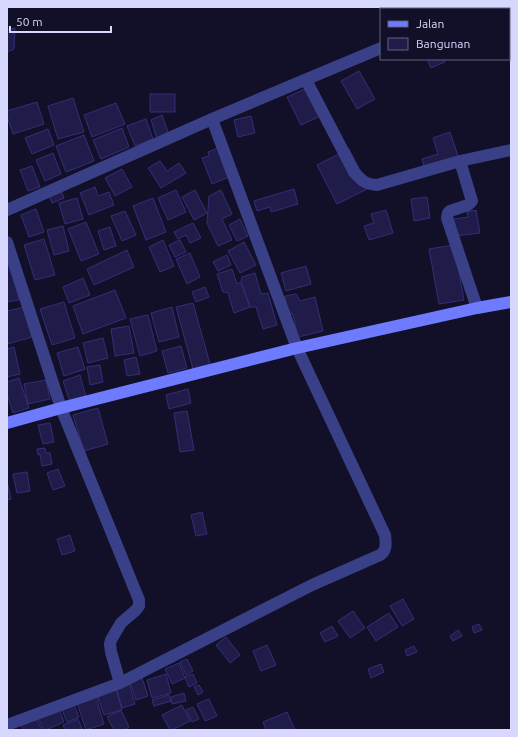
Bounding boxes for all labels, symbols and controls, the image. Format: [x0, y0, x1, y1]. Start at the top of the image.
scale bar [10, 8, 111, 34]
legend [380, 8, 510, 60]
text: 50 m [16, 15, 43, 28]
text: Jalan [416, 17, 444, 30]
text: Bangunan [416, 37, 470, 50]

